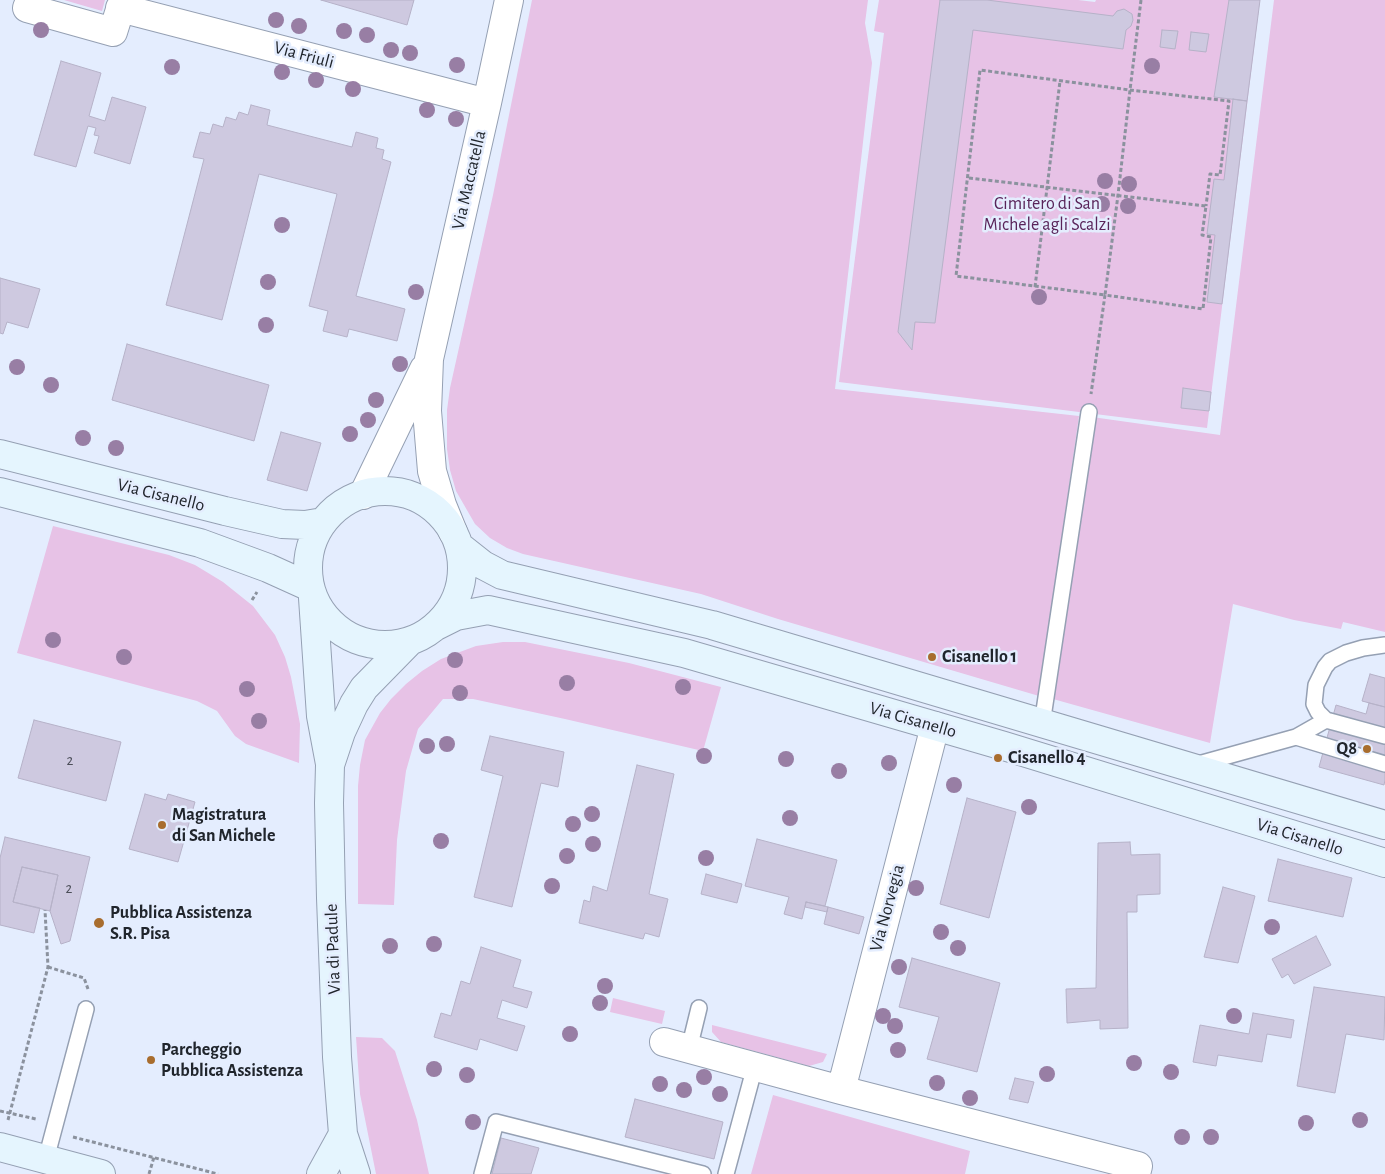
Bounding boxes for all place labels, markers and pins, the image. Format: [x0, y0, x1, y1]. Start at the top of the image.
place label: Cisanello 1 [942, 646, 1017, 668]
marker: Cisanello 1 [926, 651, 938, 663]
place label: Q8 [1336, 738, 1357, 760]
marker: Q8 [1361, 743, 1373, 755]
place label: Cisanello 4 [1008, 747, 1086, 769]
marker: Cisanello 4 [992, 752, 1004, 764]
place label: Magistratura di San Michele [172, 804, 275, 846]
marker: Magistratura di San Michele [156, 819, 168, 831]
place label: Pubblica Assistenza S.R. Pisa [110, 902, 252, 944]
marker: Pubblica Assistenza S.R. Pisa [92, 916, 106, 930]
place label: Parcheggio Pubblica Assistenza [161, 1039, 303, 1082]
marker: Parcheggio Pubblica Assistenza [145, 1054, 157, 1066]

